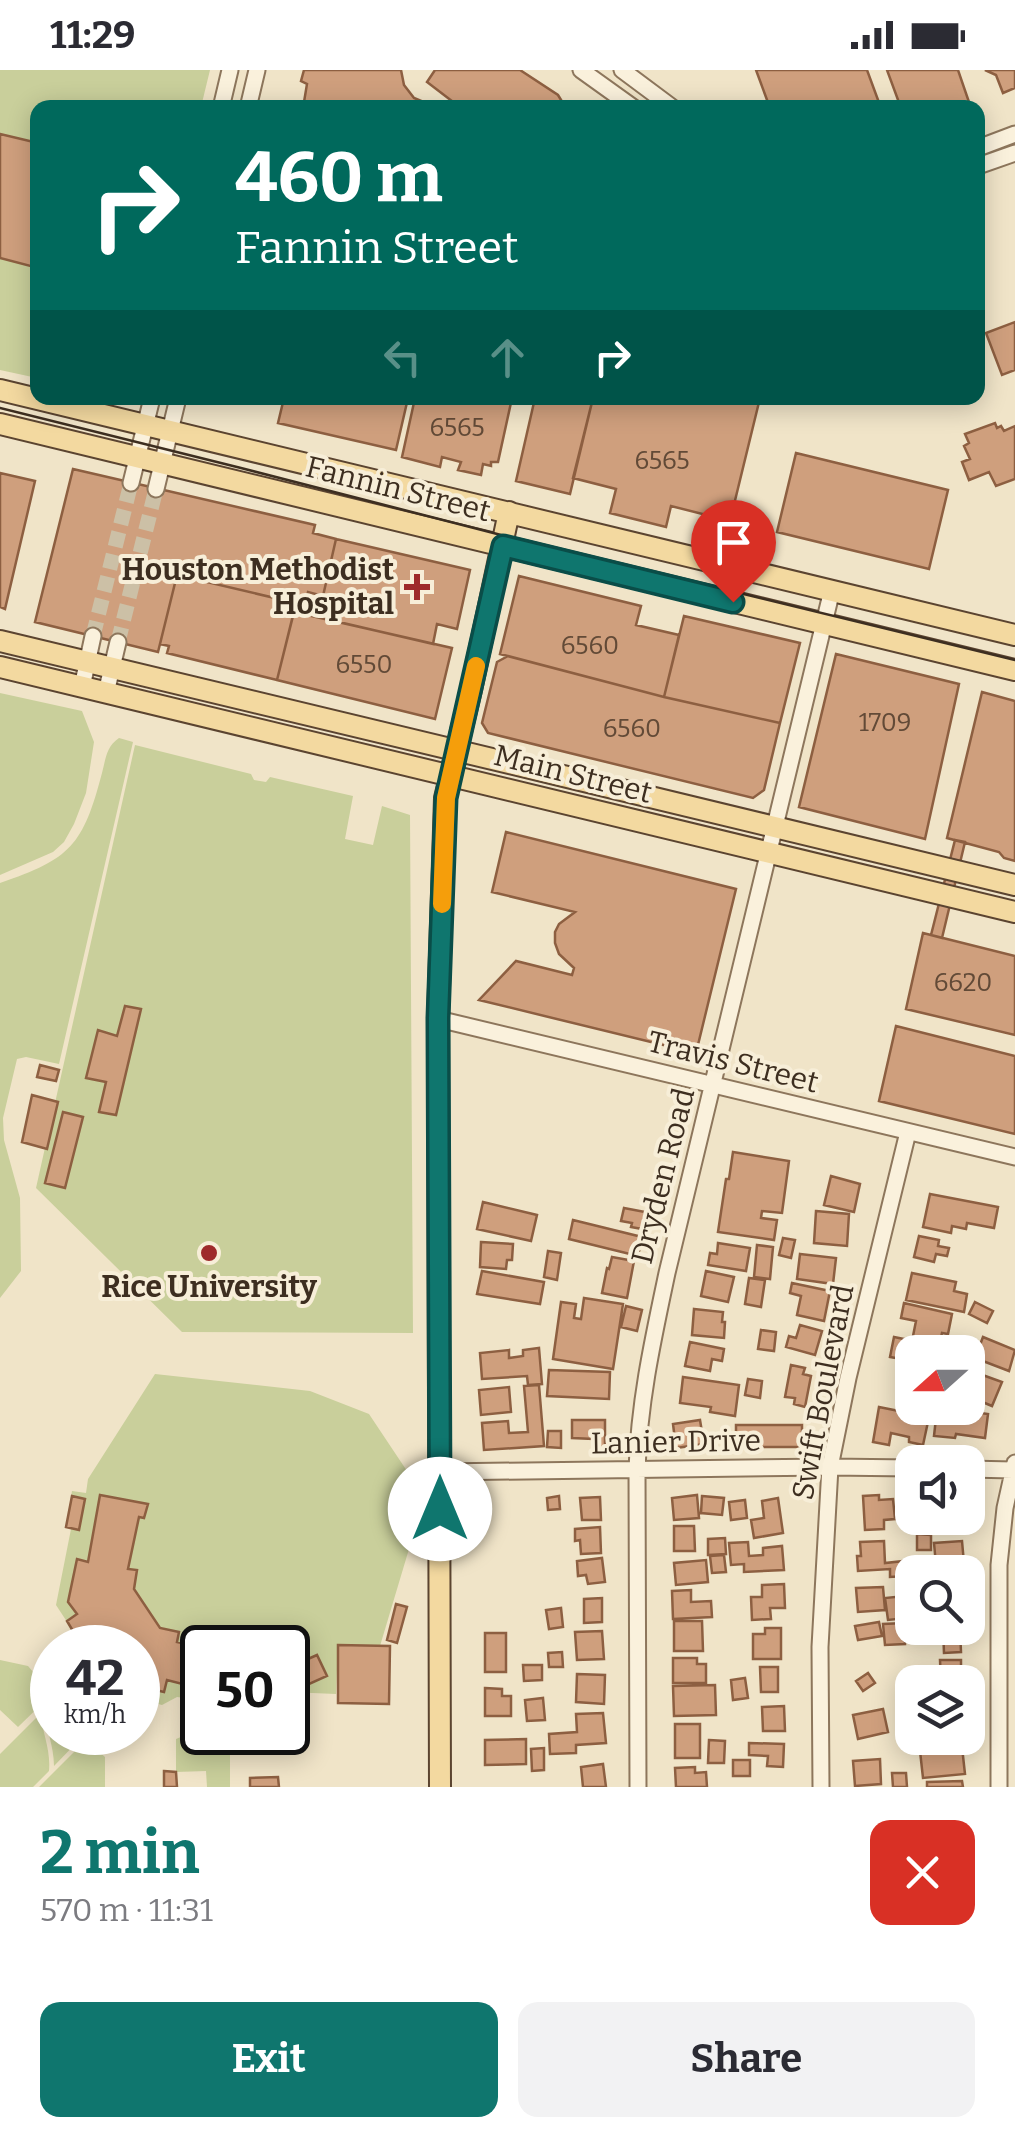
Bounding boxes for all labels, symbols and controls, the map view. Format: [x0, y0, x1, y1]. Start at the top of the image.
text: 11:29 [50, 12, 136, 58]
text: 460 m [235, 136, 443, 220]
icon: right [70, 140, 200, 270]
text: Fannin Street [235, 221, 519, 275]
icon: left [375, 330, 430, 385]
icon: ahead [480, 330, 535, 385]
icon: right [585, 330, 640, 385]
house number: 6565 [429, 413, 485, 443]
house number: 6565 [634, 446, 690, 476]
street label: Fannin Street [302, 449, 494, 529]
pin [691, 500, 776, 603]
icon: arrive [706, 515, 761, 570]
place label: Houston Methodist Hospital [121, 552, 394, 622]
marker: Houston Methodist Hospital [404, 574, 430, 600]
house number: 6560 [561, 631, 619, 661]
house number: 6550 [336, 650, 392, 680]
house number: 1709 [859, 708, 911, 738]
house number: 6560 [603, 714, 661, 744]
street label: Main Street [490, 737, 656, 811]
house number: 6620 [934, 968, 992, 998]
street label: Travis Street [644, 1023, 822, 1101]
street label: Dryden Road [624, 1084, 702, 1268]
marker: Rice University [198, 1242, 220, 1264]
place label: Rice University [101, 1269, 317, 1305]
street label: Swift Boulevard [784, 1281, 862, 1503]
north arrow [895, 1335, 985, 1425]
map controls [895, 1335, 985, 1755]
street label: Lanier Drive [591, 1423, 761, 1461]
button: sound [895, 1445, 985, 1535]
position arrow [388, 1457, 492, 1561]
button: search [895, 1555, 985, 1645]
speed limit sign: 50 [180, 1625, 310, 1755]
text: 42 [66, 1648, 124, 1708]
button: layers [895, 1665, 985, 1755]
text: km/h [64, 1700, 126, 1730]
text: 2 min [40, 1817, 200, 1889]
button: close [870, 1820, 975, 1925]
text: 570 m · 11:31 [40, 1891, 213, 1929]
button: Exit [40, 2002, 498, 2117]
button: Share [518, 2002, 975, 2117]

